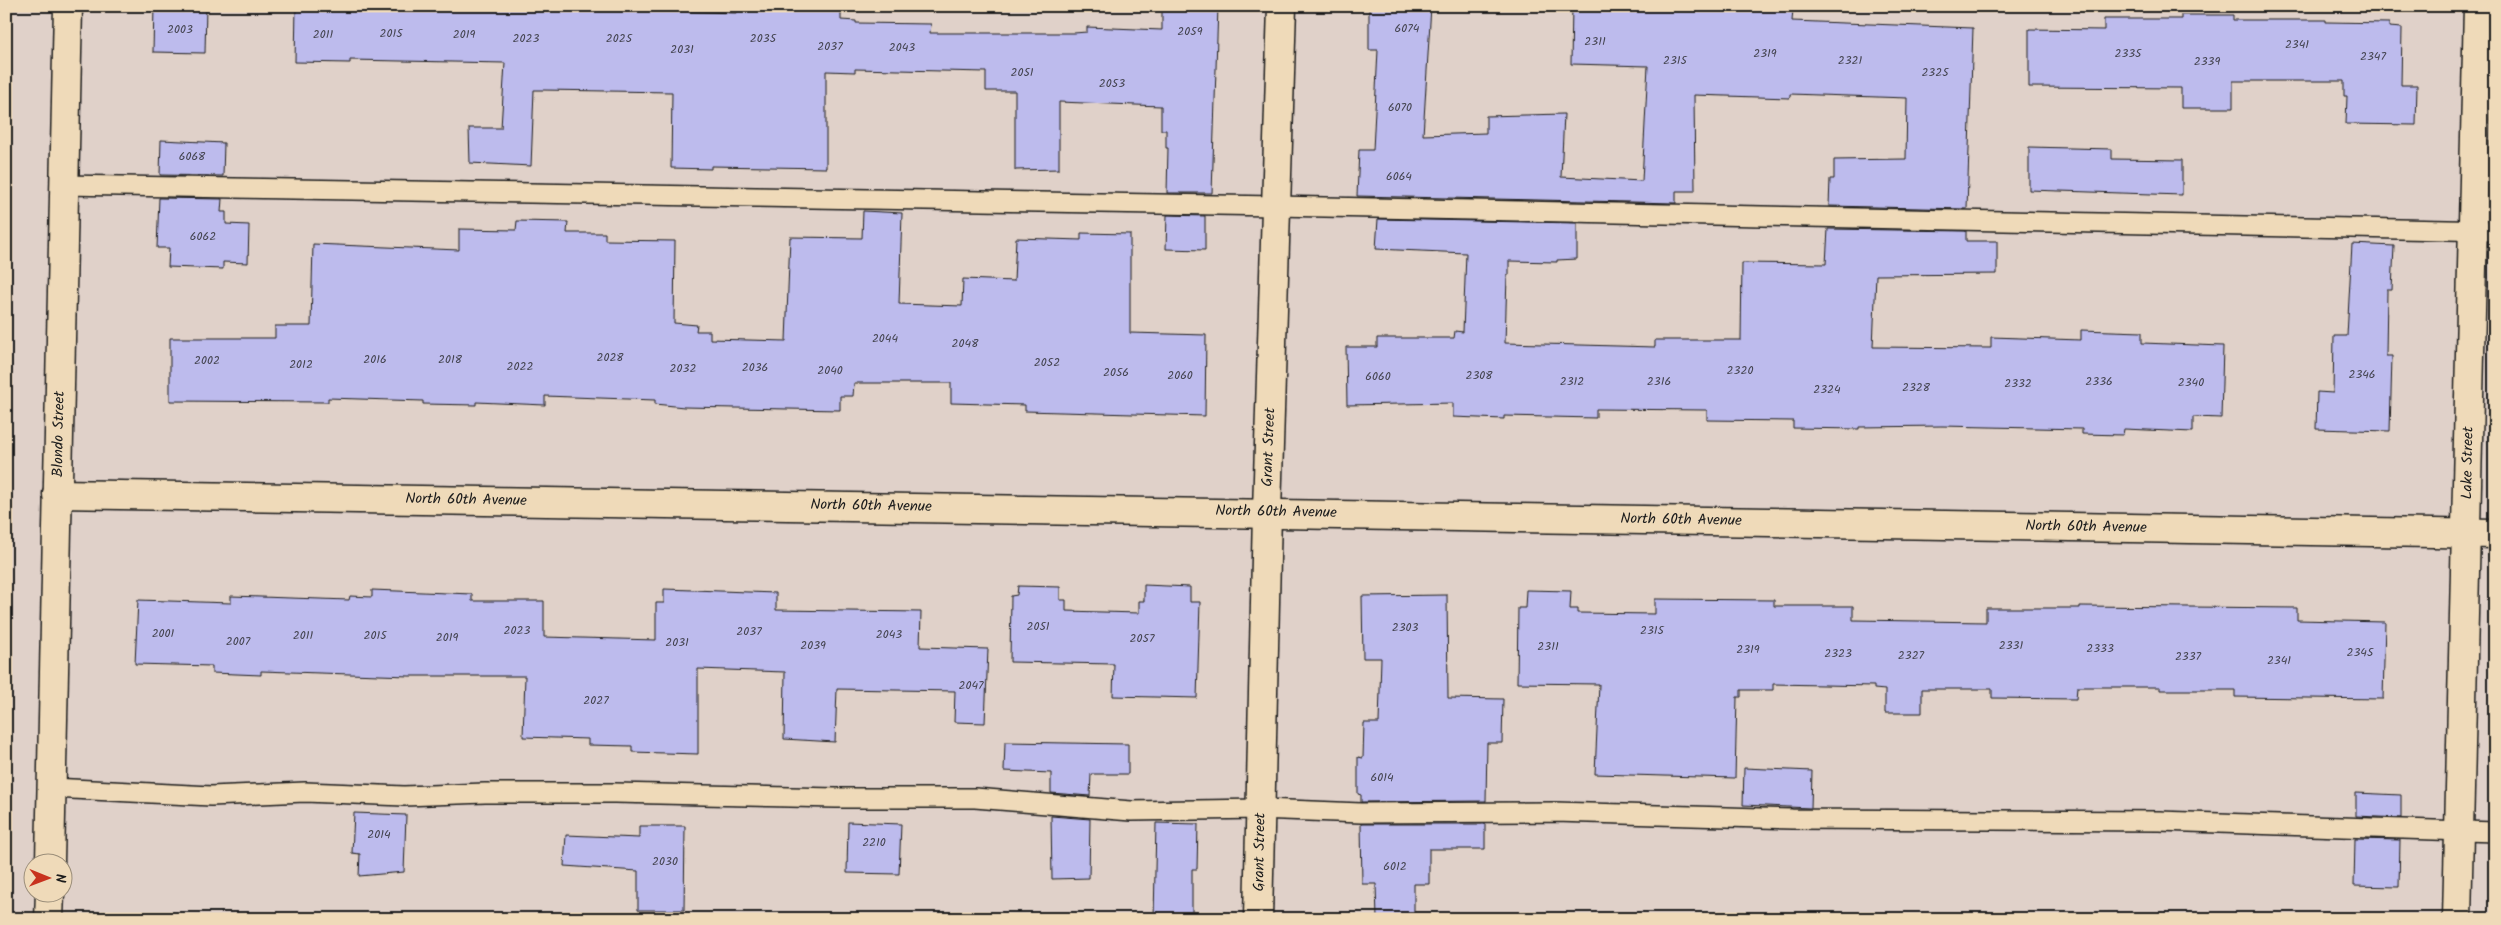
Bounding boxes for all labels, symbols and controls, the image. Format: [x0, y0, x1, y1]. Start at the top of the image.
house number: 6074 [1395, 19, 1420, 38]
house number: 2003 [167, 20, 193, 39]
house number: 2059 [1177, 22, 1203, 41]
house number: 2015 [379, 24, 404, 43]
house number: 2011 [313, 25, 333, 44]
house number: 2019 [453, 25, 475, 44]
house number: 2023 [513, 29, 540, 48]
house number: 2025 [606, 29, 634, 48]
house number: 2035 [750, 29, 778, 48]
house number: 2311 [1584, 32, 1606, 51]
house number: 2341 [2285, 35, 2309, 54]
house number: 2037 [817, 37, 843, 56]
house number: 2043 [889, 38, 915, 57]
house number: 2031 [670, 40, 694, 59]
house number: 2319 [1753, 44, 1777, 63]
house number: 2335 [2114, 44, 2143, 63]
house number: 2347 [2360, 47, 2386, 66]
house number: 2315 [1663, 51, 1689, 70]
house number: 2321 [1838, 51, 1863, 70]
house number: 2339 [2194, 52, 2220, 71]
house number: 2051 [1010, 63, 1034, 82]
house number: 2325 [1921, 63, 1950, 82]
house number: 2053 [1099, 74, 1125, 93]
house number: 6070 [1388, 98, 1412, 117]
house number: 6068 [179, 147, 206, 166]
house number: 6064 [1386, 167, 1412, 186]
house number: 6062 [190, 227, 216, 246]
house number: 2044 [872, 329, 898, 348]
house number: 2048 [952, 334, 979, 353]
house number: 2028 [596, 348, 624, 367]
house number: 2016 [363, 350, 387, 369]
house number: 2018 [438, 350, 463, 369]
house number: 2002 [194, 351, 220, 370]
house number: 2052 [1034, 353, 1060, 372]
house number: 2012 [289, 355, 313, 374]
house number: 2022 [507, 357, 533, 376]
house number: 2036 [742, 358, 768, 377]
house number: 2032 [670, 359, 696, 378]
house number: 2040 [817, 361, 843, 380]
house number: 2320 [1727, 361, 1753, 380]
house number: 2056 [1103, 363, 1129, 382]
house number: 2346 [2348, 365, 2376, 384]
house number: 2060 [1167, 366, 1193, 385]
house number: 2308 [1465, 366, 1493, 385]
house number: 6060 [1365, 367, 1391, 386]
house number: 2312 [1560, 372, 1584, 391]
house number: 2316 [1647, 372, 1671, 391]
house number: 2336 [2085, 372, 2113, 391]
house number: 2340 [2178, 373, 2204, 392]
house number: 2332 [2004, 374, 2032, 393]
house number: 2328 [1902, 378, 1931, 397]
house number: 2324 [1813, 380, 1841, 399]
street label: Blondo Street [46, 390, 72, 477]
street label: Grant Street [1256, 407, 1282, 487]
street label: Lake Street [2455, 426, 2481, 500]
street label: North 60th Avenue [405, 487, 527, 513]
street label: North 60th Avenue [810, 493, 932, 519]
street label: North 60th Avenue [1215, 499, 1337, 525]
street label: North 60th Avenue [1620, 507, 1742, 533]
street label: North 60th Avenue [2025, 514, 2147, 540]
house number: 2051 [1026, 617, 1050, 636]
house number: 2303 [1392, 618, 1418, 637]
house number: 2023 [504, 621, 531, 640]
house number: 2315 [1640, 621, 1666, 640]
house number: 2037 [736, 622, 762, 641]
house number: 2001 [152, 624, 175, 643]
house number: 2043 [876, 625, 902, 644]
house number: 2011 [293, 626, 313, 645]
house number: 2015 [363, 626, 388, 645]
house number: 2019 [436, 628, 458, 647]
house number: 2057 [1130, 629, 1155, 648]
house number: 2007 [226, 632, 251, 651]
house number: 2031 [665, 633, 689, 652]
house number: 2039 [800, 636, 826, 655]
house number: 2331 [1999, 636, 2023, 655]
house number: 2311 [1537, 637, 1559, 656]
house number: 2333 [2086, 639, 2114, 658]
house number: 2319 [1736, 640, 1760, 659]
house number: 2345 [2347, 643, 2375, 662]
house number: 2323 [1824, 644, 1852, 663]
house number: 2327 [1898, 646, 1925, 665]
house number: 2337 [2175, 647, 2202, 666]
house number: 2341 [2267, 651, 2291, 670]
house number: 2047 [958, 676, 984, 695]
house number: 2027 [583, 691, 609, 710]
house number: 6014 [1370, 768, 1394, 787]
street label: Grant Street [1247, 812, 1273, 892]
house number: 2014 [367, 825, 391, 844]
house number: 2210 [862, 833, 886, 852]
north arrow [22, 852, 72, 902]
house number: 2030 [652, 852, 678, 871]
house number: 6012 [1383, 857, 1407, 876]
text: N [49, 874, 71, 883]

